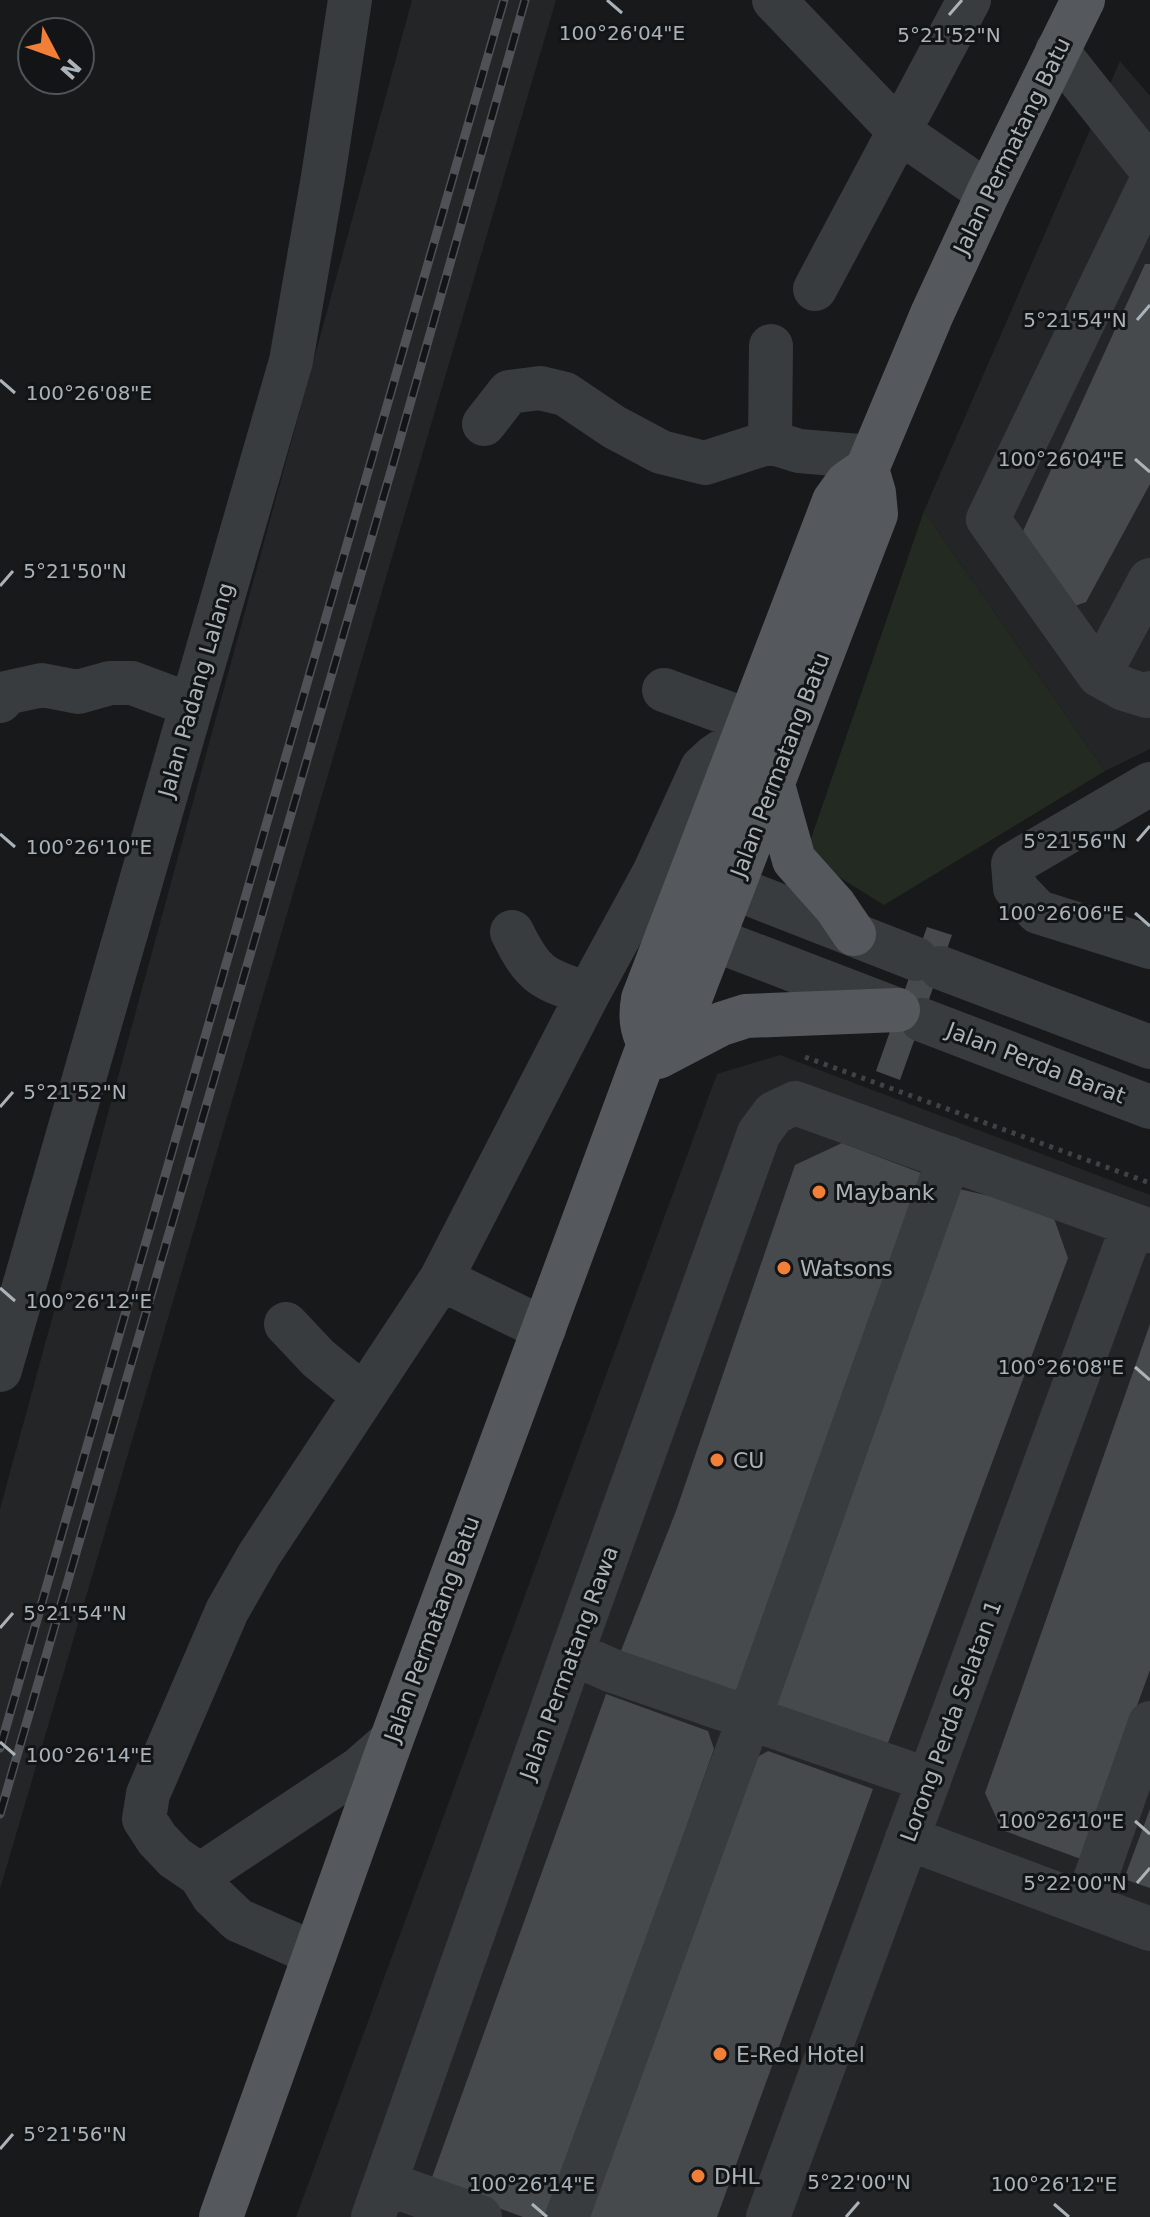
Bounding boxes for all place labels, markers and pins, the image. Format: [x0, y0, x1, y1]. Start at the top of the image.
place label: Maybank [835, 1180, 935, 1205]
marker: Maybank [810, 1183, 828, 1201]
place label: Watsons [800, 1256, 893, 1281]
marker: Watsons [775, 1259, 793, 1277]
place label: CU [733, 1448, 764, 1473]
marker: CU [708, 1451, 726, 1469]
place label: E-Red Hotel [736, 2042, 865, 2067]
marker: E-Red Hotel [711, 2045, 729, 2063]
place label: DHL [714, 2164, 760, 2189]
marker: DHL [689, 2167, 707, 2185]

